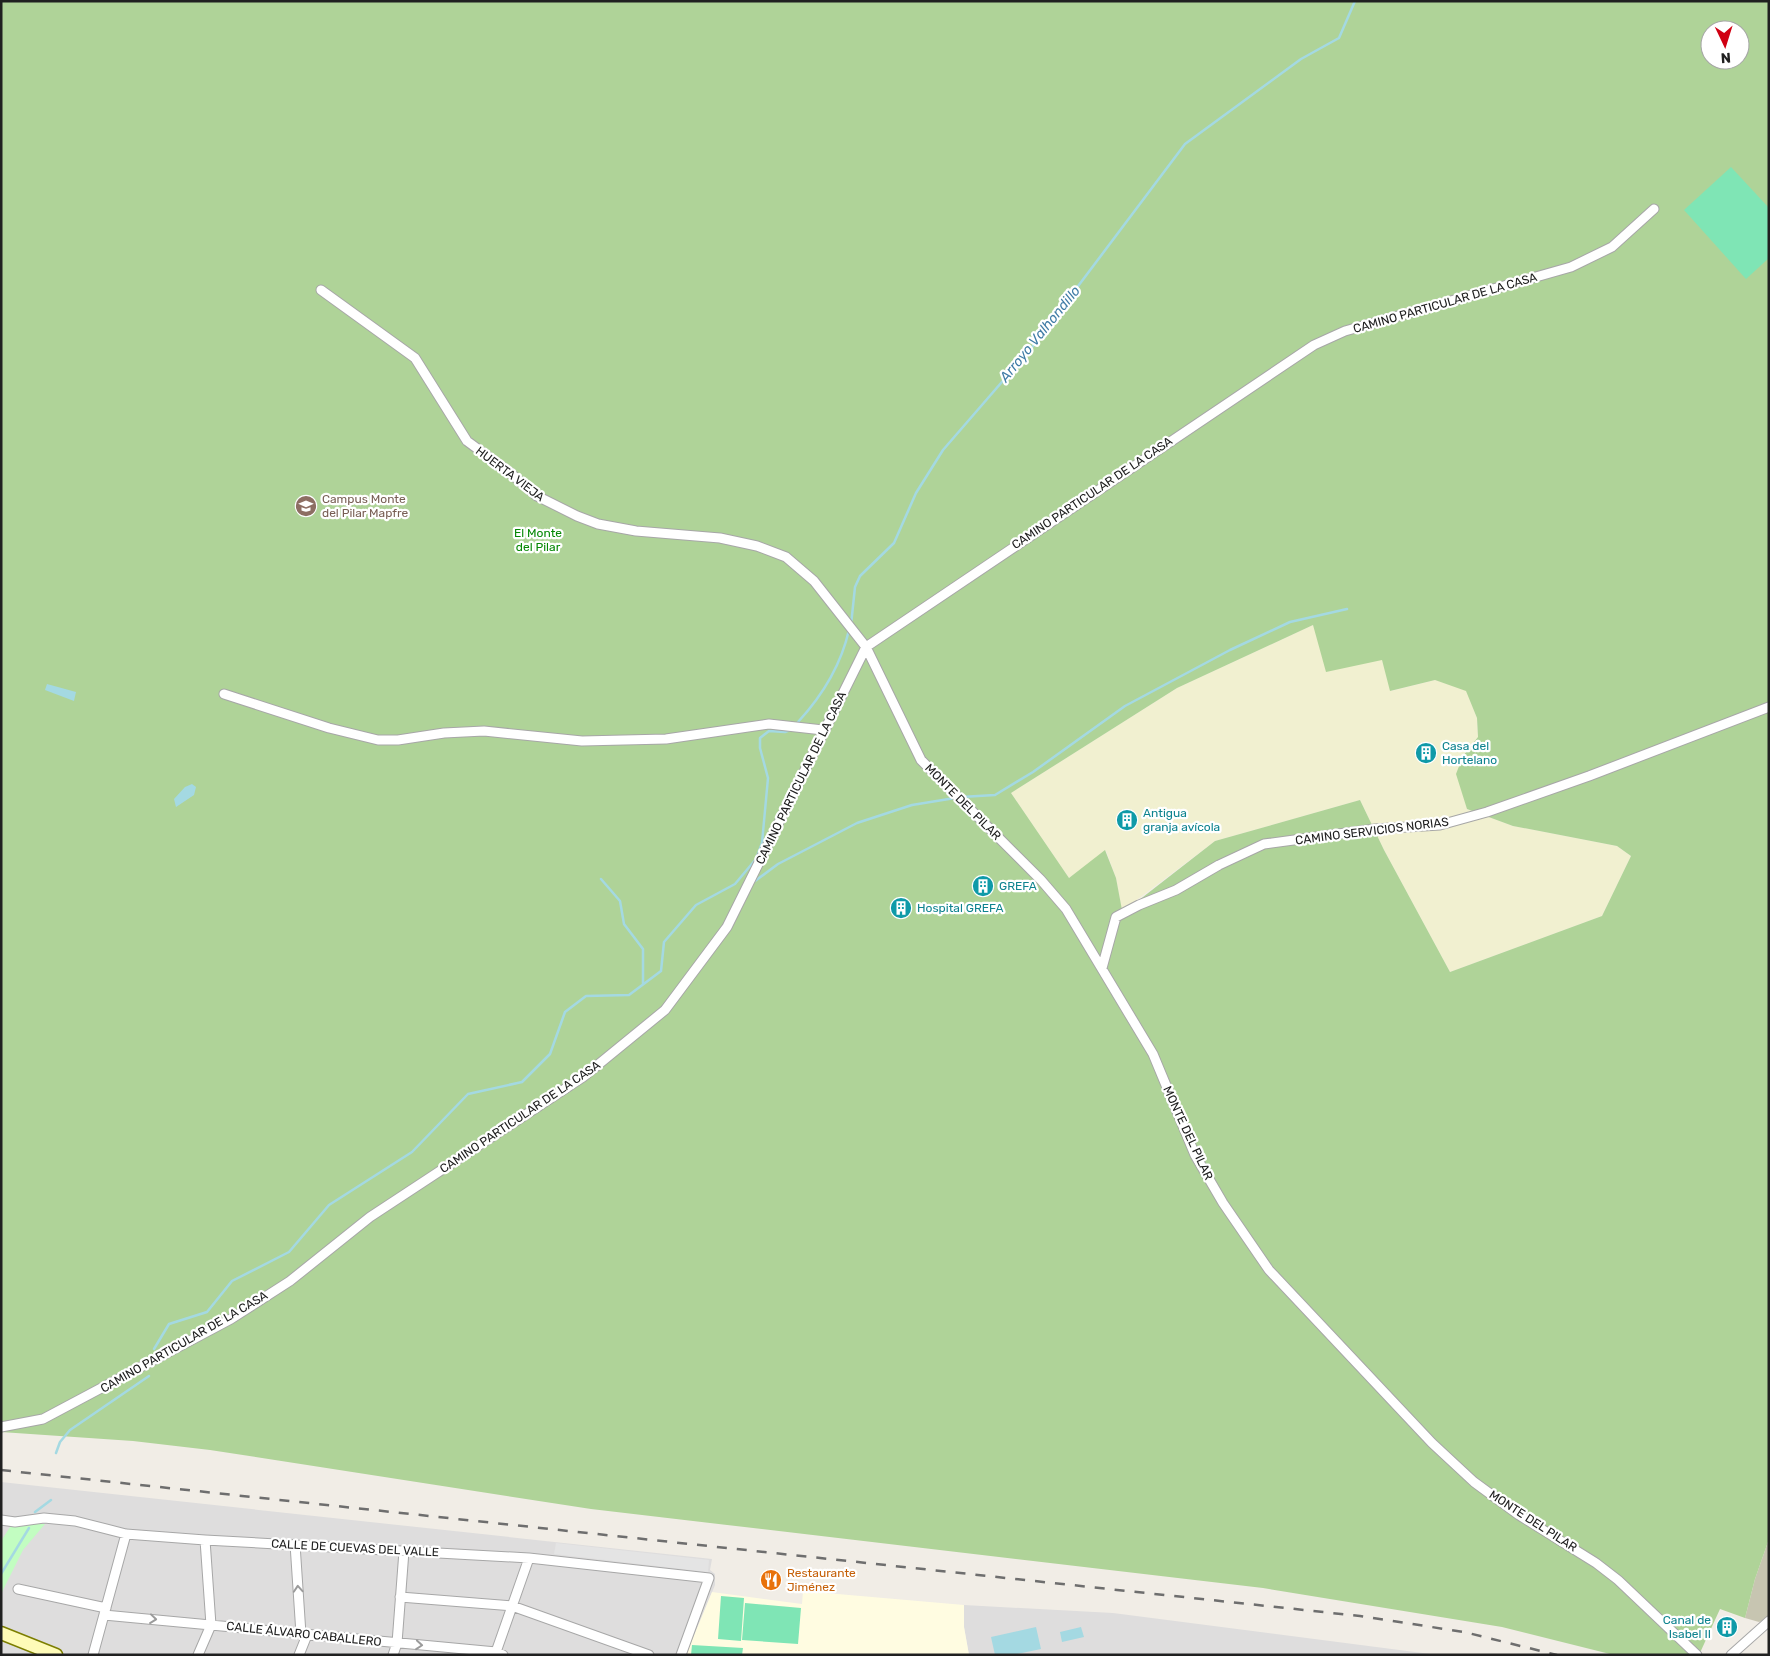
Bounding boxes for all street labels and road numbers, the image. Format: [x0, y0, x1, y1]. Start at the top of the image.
street label: CAMINO PARTICULAR DE LA CASA [1352, 270, 1538, 336]
street label: CAMINO PARTICULAR DE LA CASA [1009, 434, 1175, 552]
street label: HUERTA VIEJA [473, 444, 547, 504]
street label: CAMINO PARTICULAR DE LA CASA [753, 689, 849, 867]
street label: MONTE DEL PILAR [922, 761, 1004, 843]
street label: CAMINO SERVICIOS NORIAS [1295, 815, 1449, 847]
street label: CAMINO PARTICULAR DE LA CASA [437, 1058, 603, 1176]
street label: MONTE DEL PILAR [1160, 1084, 1216, 1182]
street label: CAMINO PARTICULAR DE LA CASA [98, 1288, 270, 1396]
street label: MONTE DEL PILAR [1487, 1487, 1580, 1555]
street label: CALLE DE CUEVAS DEL VALLE [271, 1537, 439, 1559]
street label: CALLE ÁLVARO CABALLERO [226, 1619, 382, 1649]

